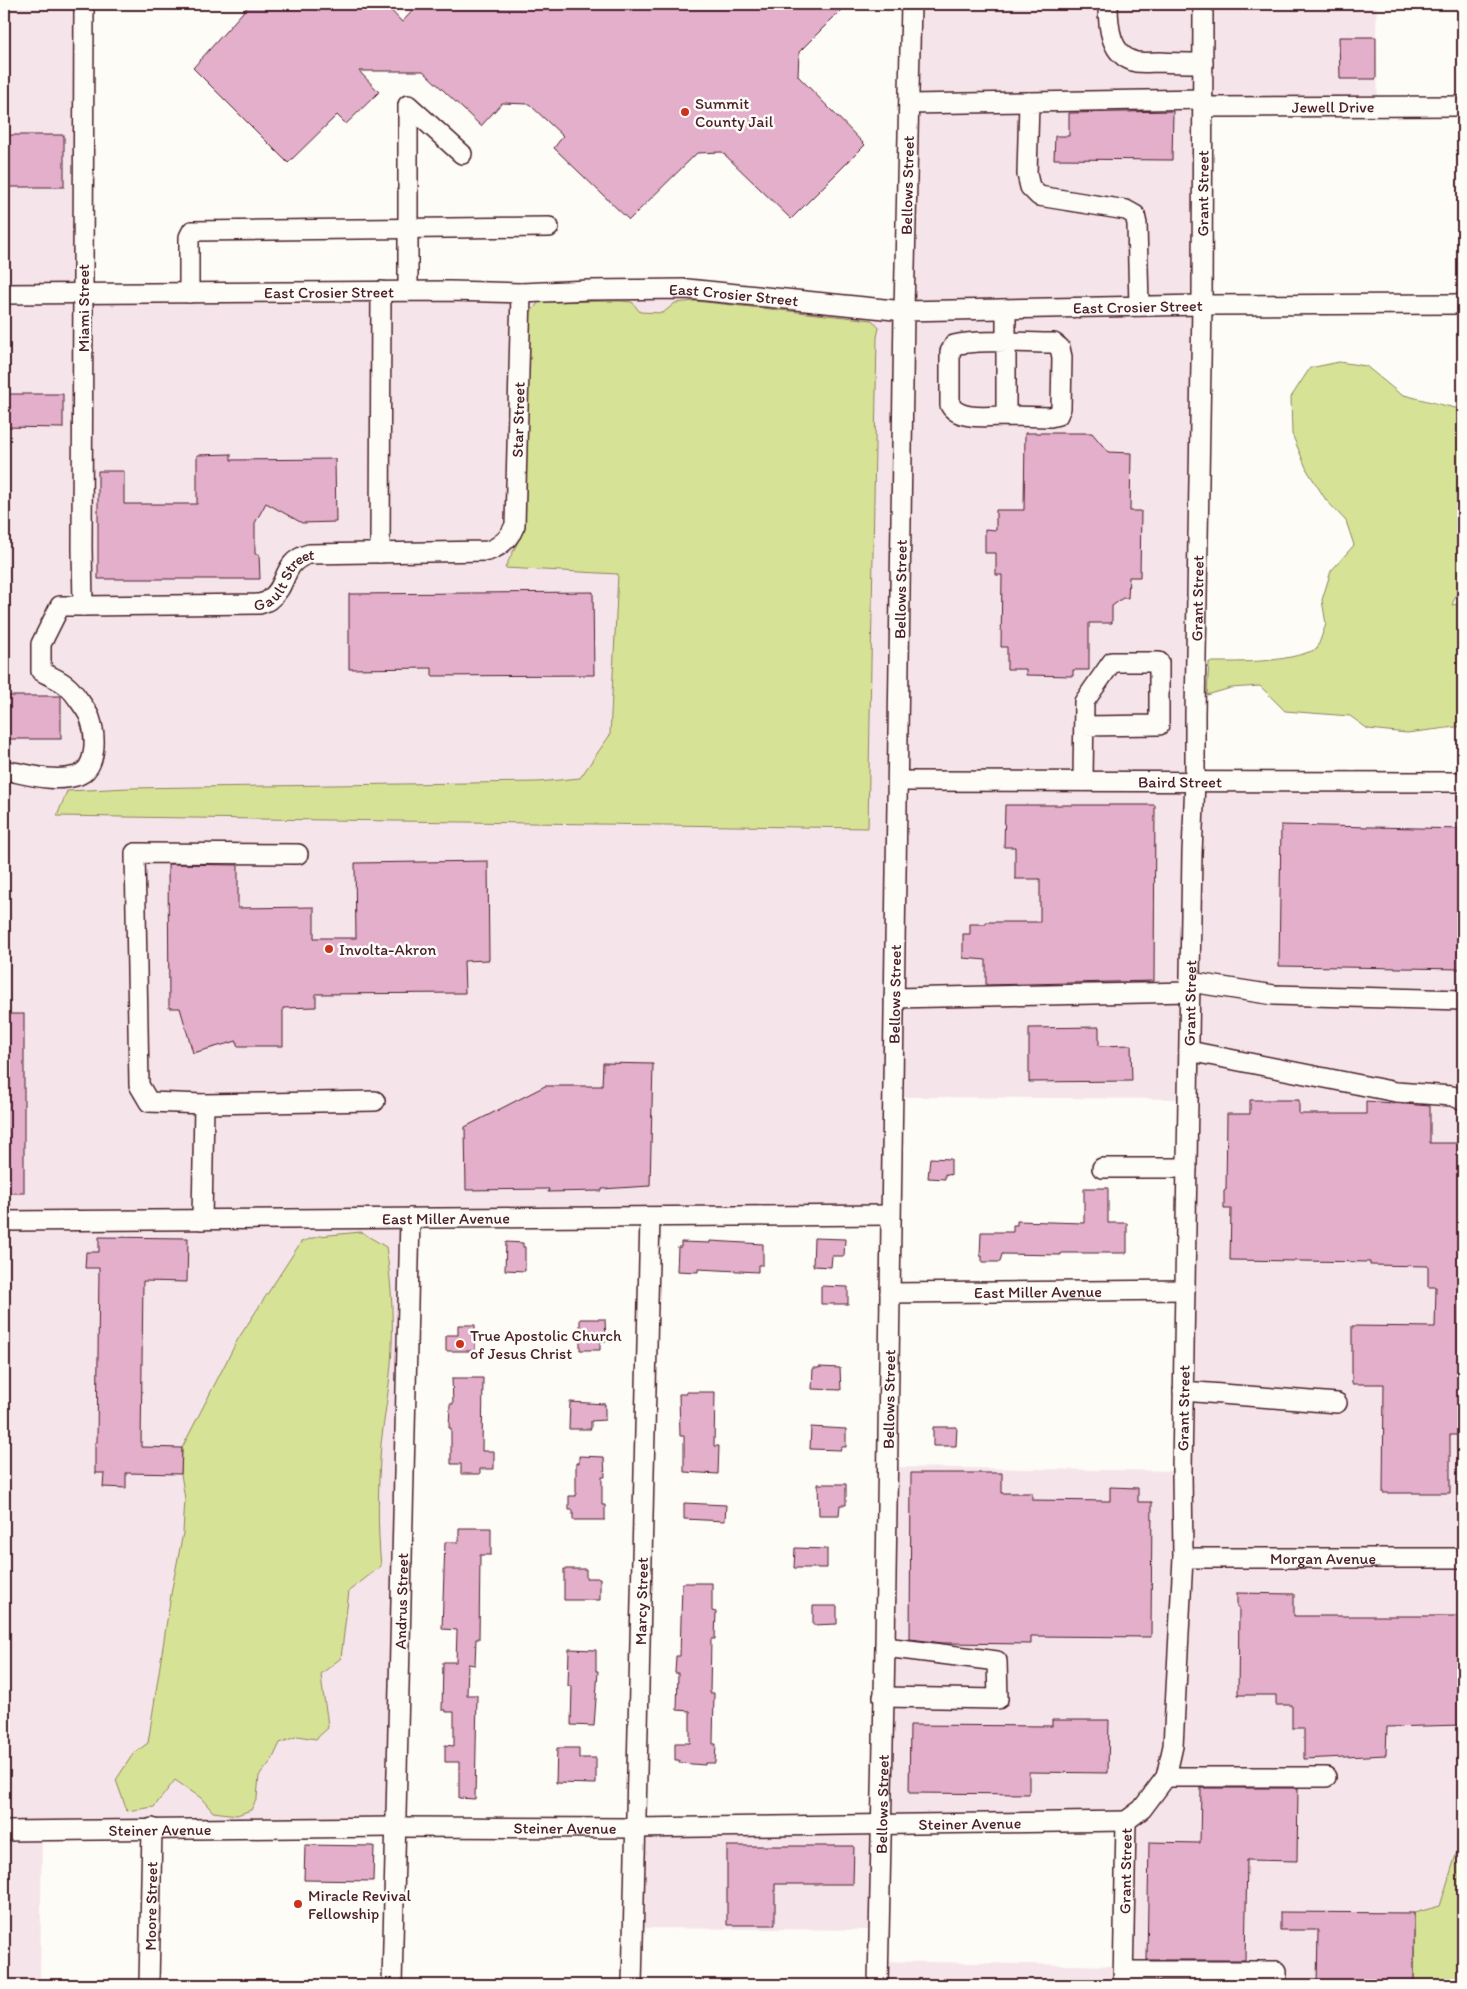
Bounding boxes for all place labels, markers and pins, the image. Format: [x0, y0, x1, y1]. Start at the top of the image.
place label: Summit County Jail [695, 94, 774, 131]
marker: Summit County Jail [679, 106, 691, 118]
place label: Involta-Akron [339, 940, 436, 959]
marker: Involta-Akron [323, 943, 335, 955]
place label: True Apostolic Church of Jesus Christ [470, 1326, 622, 1363]
marker: True Apostolic Church of Jesus Christ [454, 1338, 466, 1350]
place label: Miracle Revival Fellowship [308, 1886, 411, 1923]
marker: Miracle Revival Fellowship [292, 1898, 304, 1910]

